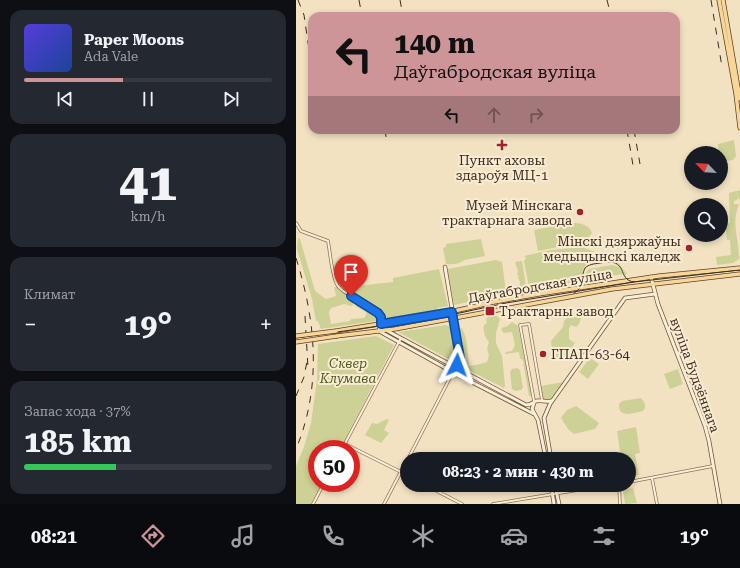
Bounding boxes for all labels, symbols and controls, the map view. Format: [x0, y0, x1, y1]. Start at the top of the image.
text: 140 m [394, 27, 475, 60]
icon: left [328, 28, 380, 80]
text: Paper Moons [84, 31, 184, 49]
text: Ada Vale [84, 49, 138, 64]
text: Даўгабродская вуліца [394, 61, 596, 82]
icon: previous [54, 88, 76, 110]
icon: pause [137, 88, 159, 110]
icon: next [220, 88, 242, 110]
icon: left [441, 104, 463, 126]
icon: ahead [483, 104, 505, 126]
icon: right [525, 104, 547, 126]
marker: Пункт аховы здароўя МЦ-1 [496, 139, 508, 151]
north arrow [684, 146, 728, 190]
map controls [684, 146, 728, 242]
text: 41 [119, 152, 177, 213]
place label: Пункт аховы здароўя МЦ-1 [456, 153, 548, 183]
place label: Музей Мінскага трактарнага завода [442, 198, 572, 228]
button: search [684, 198, 728, 242]
marker: Музей Мінскага трактарнага завода [575, 207, 585, 217]
text: km/h [131, 209, 165, 224]
place label: Мінскі дзяржаўны медыцынскі каледж [543, 234, 681, 264]
marker: Мінскі дзяржаўны медыцынскі каледж [684, 243, 694, 253]
pin [334, 255, 368, 296]
icon: arrive [340, 261, 362, 283]
street label: Даўгабродская вуліца [467, 266, 613, 306]
text: Климат [24, 287, 75, 302]
place label: Трактарны завод [499, 304, 613, 319]
marker: Трактарны завод [484, 305, 496, 317]
text: 19° [124, 307, 172, 342]
text: − [24, 312, 36, 337]
text: + [260, 312, 272, 337]
street label: вуліца Будзённага [667, 316, 723, 434]
position arrow [436, 344, 478, 386]
place label: ГПАП-63-64 [551, 347, 630, 362]
marker: ГПАП-63-64 [538, 349, 548, 359]
park label: Сквер Клумава [319, 356, 376, 386]
text: Запас хода · 37% [24, 404, 131, 419]
text: 185 km [24, 424, 132, 459]
speed limit sign: 50 [308, 440, 360, 492]
text: 08:23 · 2 мин · 430 m [442, 463, 594, 481]
icon: directions [139, 522, 167, 550]
icon: music [229, 522, 257, 550]
icon: phone [319, 522, 347, 550]
icon: climate [409, 522, 437, 550]
icon: car [500, 522, 528, 550]
icon: filters [590, 522, 618, 550]
text: 08:21 [31, 526, 77, 547]
text: 19° [680, 526, 709, 547]

